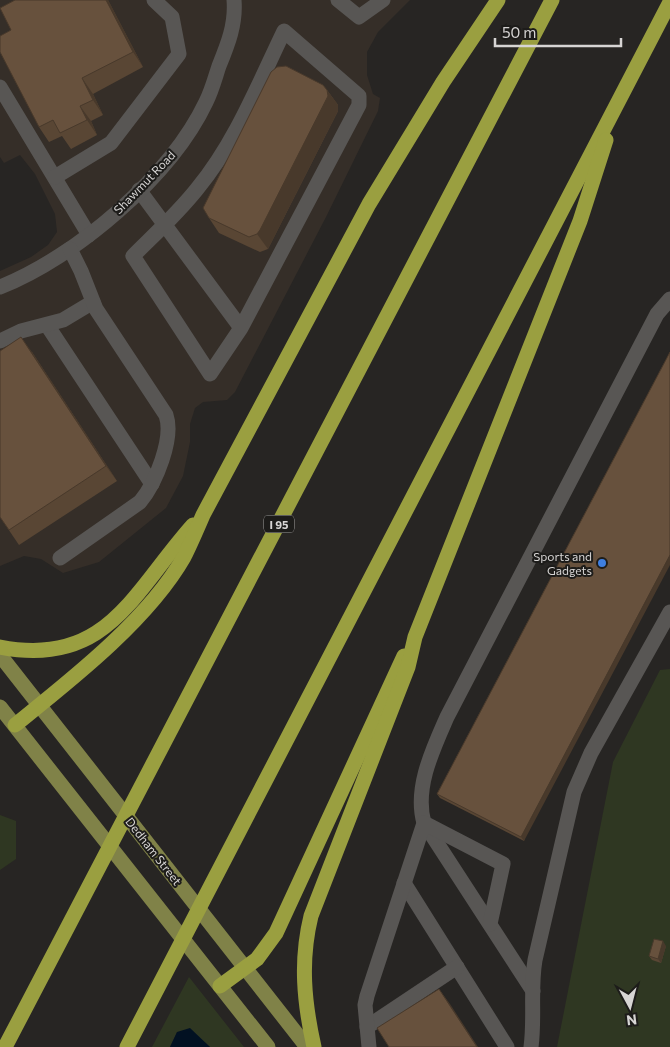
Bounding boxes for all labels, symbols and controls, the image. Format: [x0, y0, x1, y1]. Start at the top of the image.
scale bar [495, 15, 621, 47]
text: 50 m [502, 23, 536, 41]
street label: Shawmut Road [110, 148, 178, 216]
road number: I 95 [264, 516, 294, 532]
place label: Sports and Gadgets [533, 549, 592, 577]
marker: Sports and Gadgets [596, 557, 608, 569]
street label: Dedham Street [123, 814, 185, 888]
north arrow [605, 982, 655, 1032]
text: N [625, 1011, 638, 1029]

